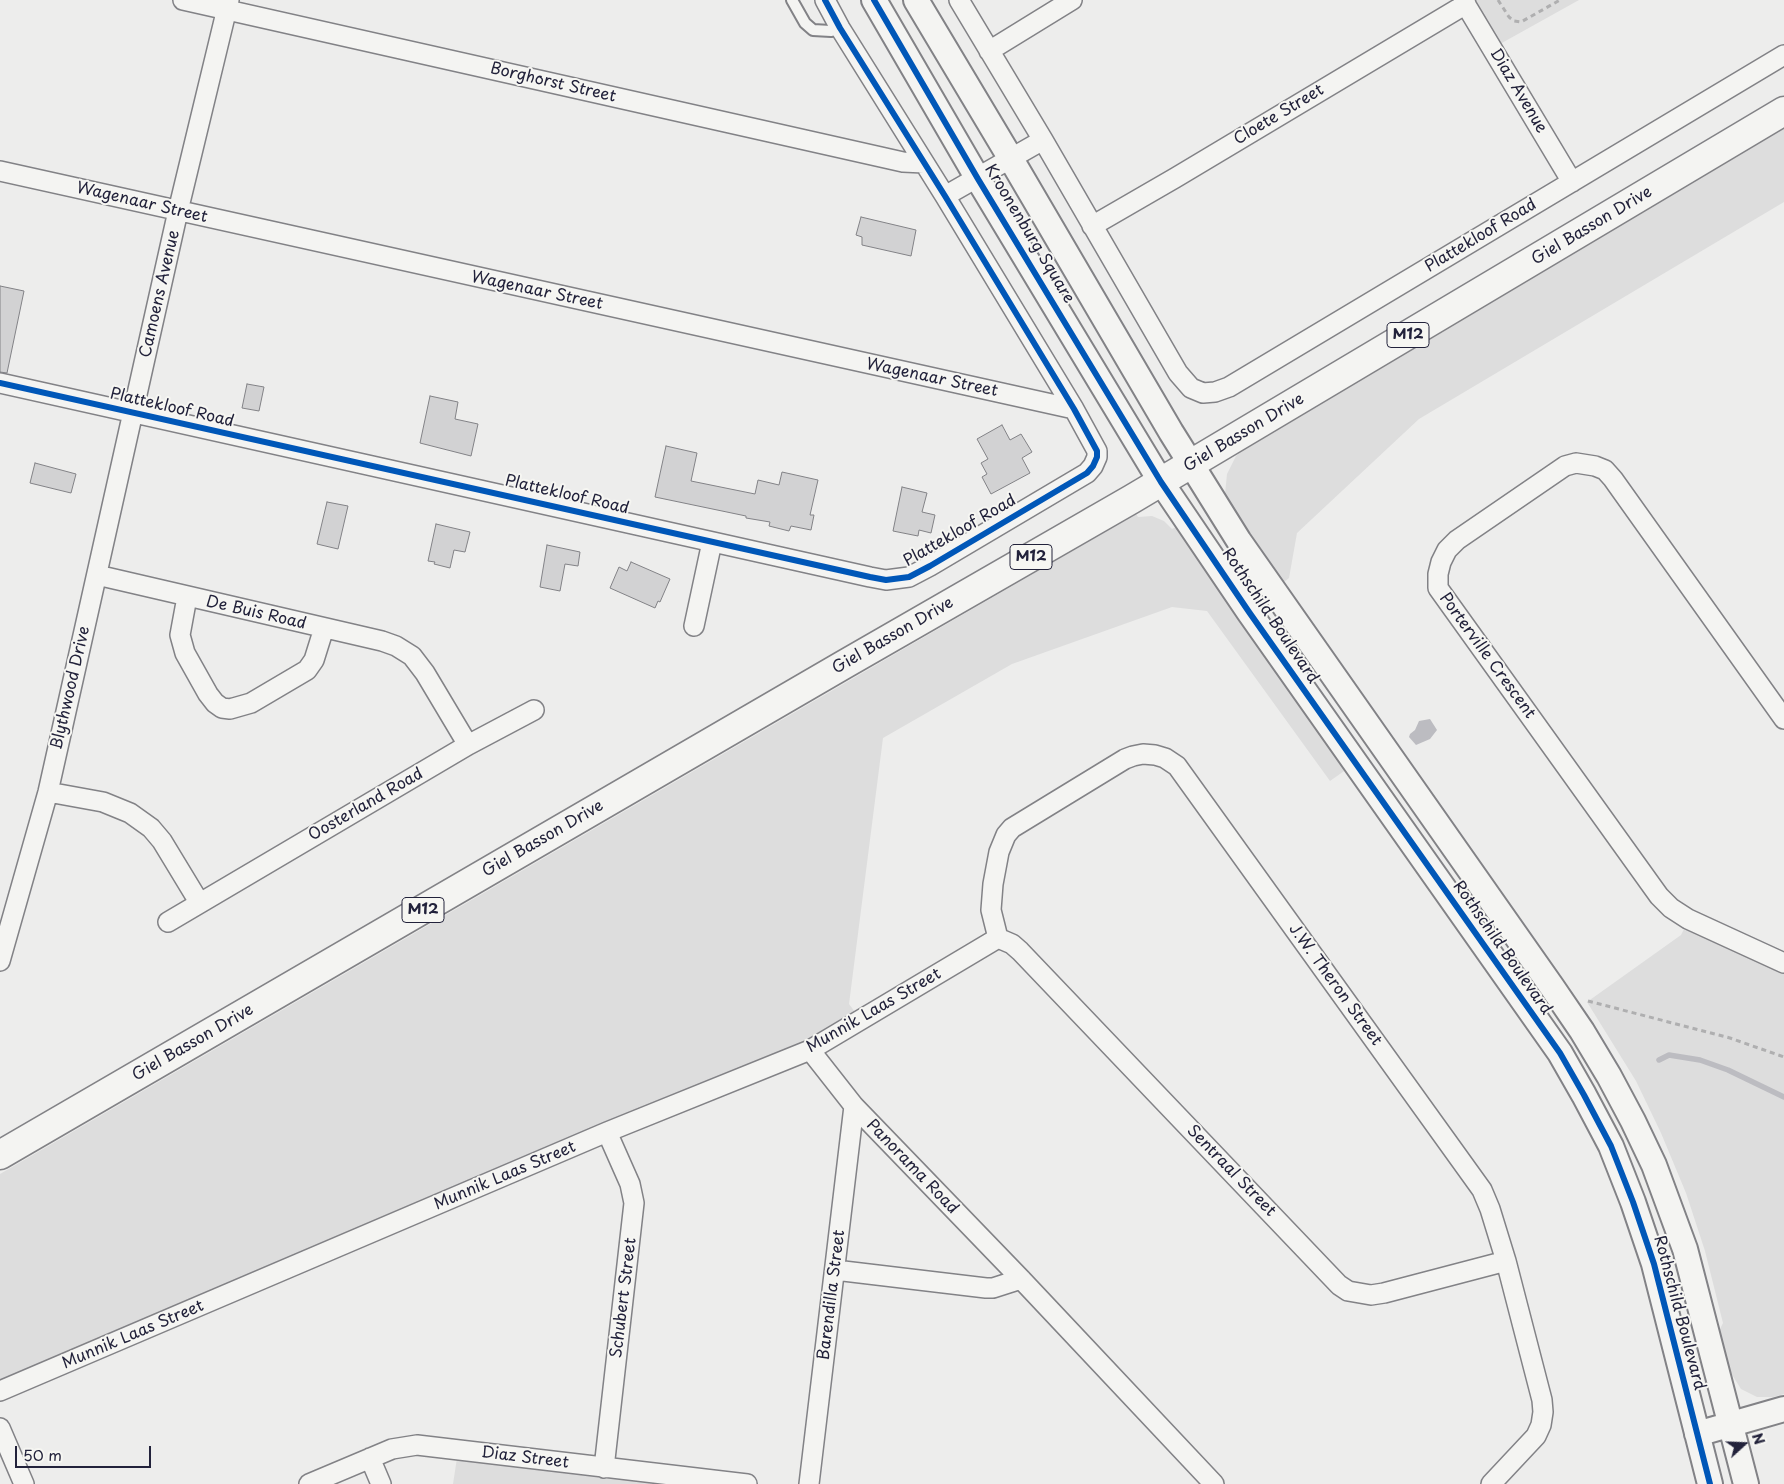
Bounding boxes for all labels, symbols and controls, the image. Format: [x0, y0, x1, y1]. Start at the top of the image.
street label: Diaz Avenue [1485, 45, 1551, 137]
street label: Borghorst Street [488, 59, 618, 107]
street label: Cloete Street [1231, 81, 1327, 149]
street label: Kroonenburg Square [980, 161, 1078, 307]
street label: Wagenaar Street [75, 179, 209, 227]
street label: Giel Basson Drive [1528, 183, 1656, 269]
street label: Plattekloof Road [1422, 195, 1540, 277]
street label: Camoens Avenue [136, 228, 184, 360]
street label: Wagenaar Street [470, 268, 604, 314]
road number: M12 [1387, 322, 1429, 348]
street label: Wagenaar Street [865, 355, 999, 401]
street label: Plattekloof Road [108, 384, 236, 432]
street label: Giel Basson Drive [1180, 390, 1308, 476]
street label: Plattekloof Road [503, 471, 631, 519]
street label: Plattekloof Road [900, 491, 1020, 571]
road number: M12 [1010, 544, 1052, 570]
street label: Rothschild Boulevard [1218, 545, 1322, 687]
street label: Porterville Crescent [1435, 589, 1539, 723]
street label: De Buis Road [204, 592, 308, 634]
street label: Giel Basson Drive [829, 593, 957, 679]
street label: Blythwood Drive [47, 624, 95, 752]
street label: Oosterland Road [305, 764, 427, 846]
street label: Giel Basson Drive [479, 796, 607, 882]
street label: Rothschild Boulevard [1449, 877, 1555, 1019]
road number: M12 [402, 898, 444, 922]
street label: J.W. Theron Street [1284, 920, 1386, 1050]
street label: Munnik Laas Street [803, 965, 945, 1057]
street label: Giel Basson Drive [129, 1000, 257, 1086]
street label: Panorama Road [862, 1116, 962, 1218]
street label: Sentraal Street [1182, 1121, 1280, 1221]
street label: Munnik Laas Street [431, 1137, 579, 1215]
street label: Barendilla Street [814, 1229, 850, 1361]
street label: Rothschild Boulevard [1649, 1234, 1709, 1392]
street label: Schubert Street [607, 1237, 641, 1359]
street label: Munnik Laas Street [59, 1296, 207, 1374]
north arrow [1719, 1419, 1769, 1469]
text: N [1747, 1430, 1770, 1448]
scale bar [18, 1436, 154, 1468]
text: 50 m [23, 1443, 62, 1466]
street label: Diaz Street [480, 1443, 570, 1473]

